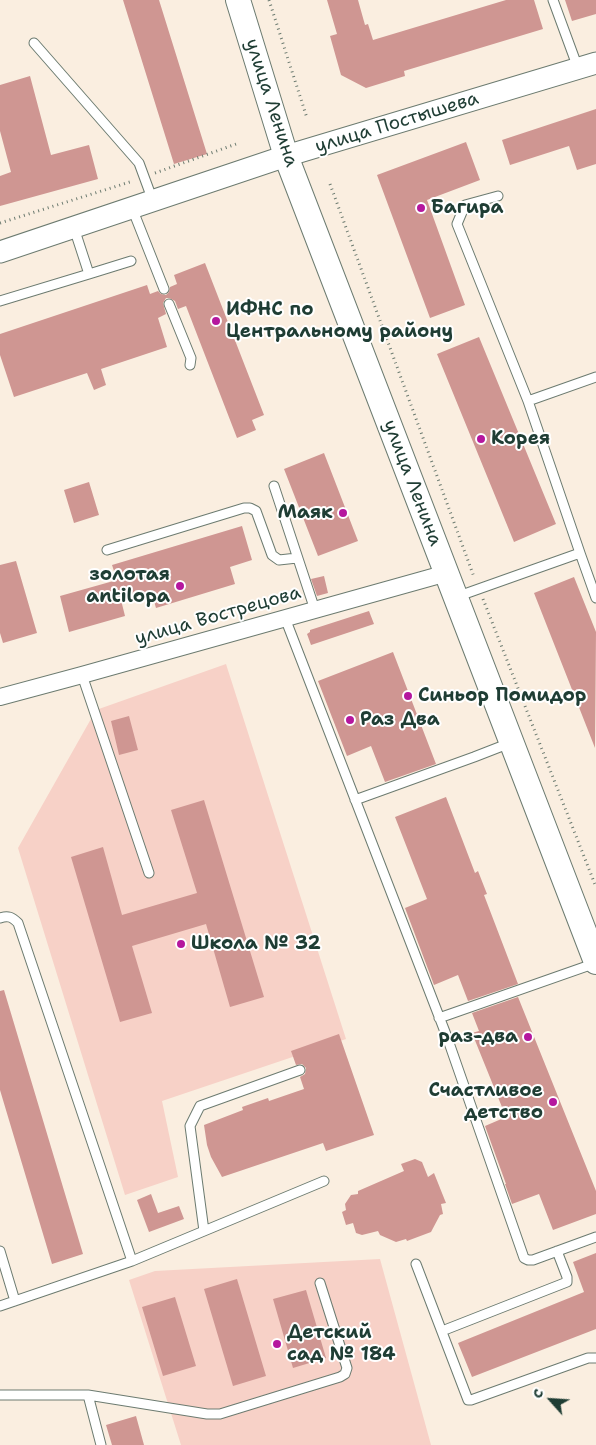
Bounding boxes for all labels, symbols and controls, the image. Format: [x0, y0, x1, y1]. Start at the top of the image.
street label: улица Ленина [240, 36, 302, 170]
street label: улица Постышева [313, 87, 481, 159]
place label: Багира [431, 197, 504, 219]
marker: Багира [415, 202, 427, 214]
place label: ИФНС по Центральному району [226, 299, 453, 343]
marker: ИФНС по Центральному району [210, 315, 222, 327]
street label: улица Ленина [377, 417, 447, 549]
place label: Корея [491, 428, 550, 450]
marker: Корея [475, 433, 487, 445]
place label: Маяк [277, 502, 333, 524]
marker: Маяк [337, 507, 349, 519]
place label: золотая antilopa [86, 564, 170, 608]
marker: золотая antilopa [174, 580, 186, 592]
street label: улица Вострецова [132, 581, 304, 651]
place label: Синьор Помидор [418, 685, 586, 707]
marker: Синьор Помидор [402, 690, 414, 702]
place label: Раз Два [360, 709, 440, 731]
marker: Раз Два [344, 714, 356, 726]
place label: Школа № 32 [191, 933, 321, 955]
marker: Школа № 32 [175, 938, 187, 950]
place label: раз-два [438, 1026, 518, 1048]
marker: раз-два [522, 1031, 534, 1043]
place label: Счастливое детство [429, 1080, 543, 1124]
marker: Счастливое детство [547, 1096, 559, 1108]
place label: Детский сад № 184 [287, 1322, 396, 1366]
marker: Детский сад № 184 [271, 1338, 283, 1350]
north arrow [526, 1375, 576, 1425]
text: С [528, 1386, 547, 1401]

